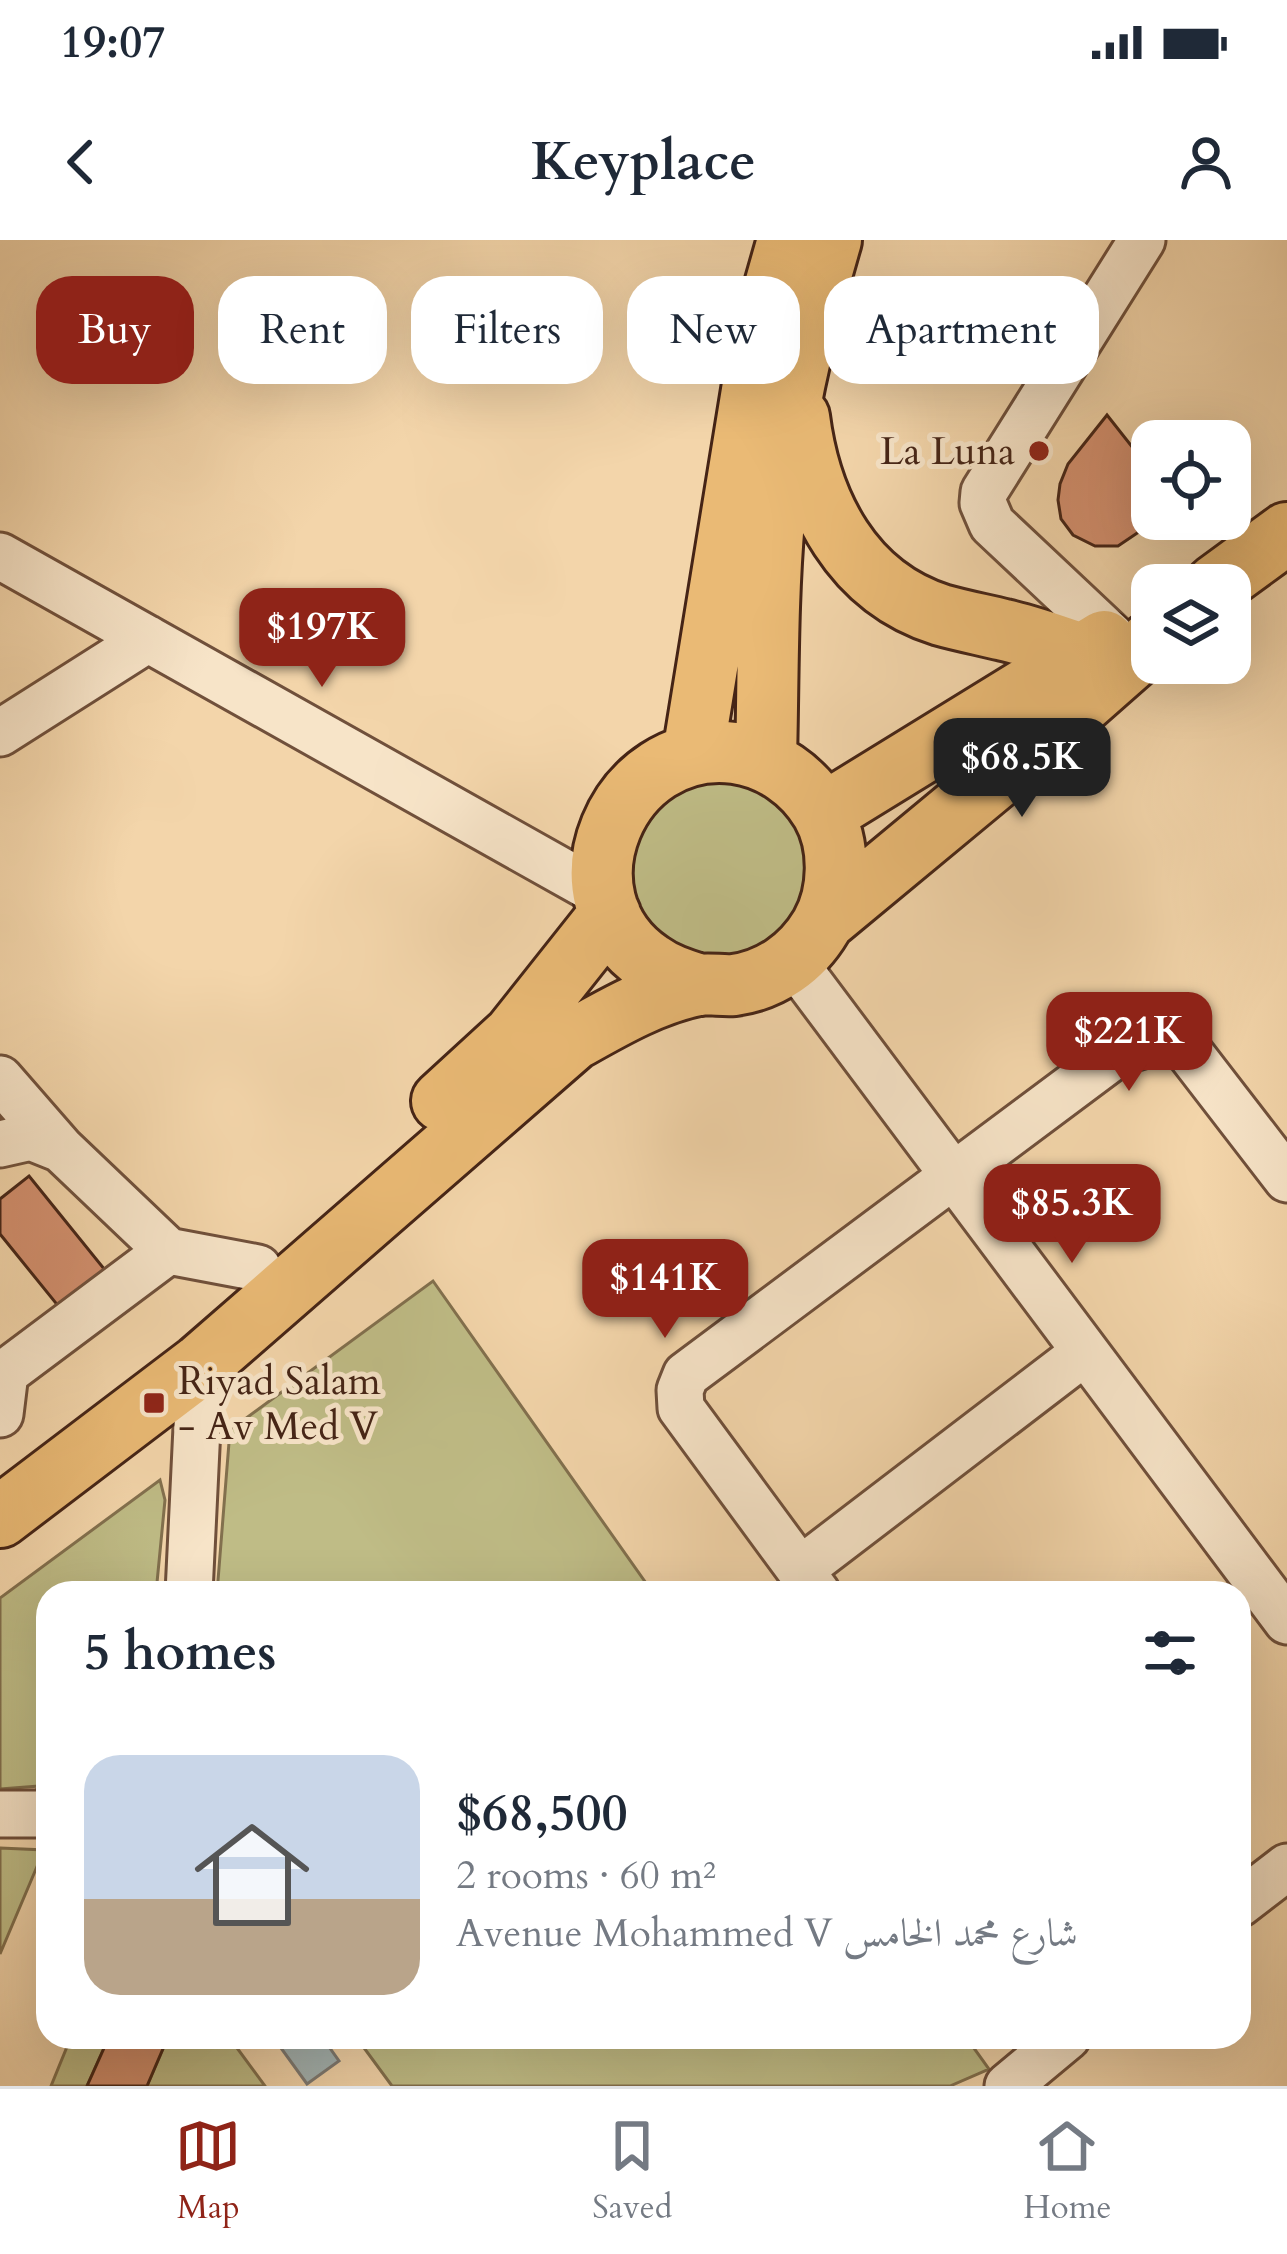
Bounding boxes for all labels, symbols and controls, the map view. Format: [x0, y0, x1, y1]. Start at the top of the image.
text: 19:07 [60, 12, 165, 73]
text: Keyplace [531, 126, 756, 199]
icon: back [48, 129, 114, 195]
icon: person [1173, 129, 1239, 195]
chip: Buy [36, 276, 194, 384]
chip: Rent [218, 276, 387, 384]
chip: Filters [411, 276, 603, 384]
chip: New [627, 276, 800, 384]
chip: Apartment [824, 276, 1099, 384]
map controls [1131, 420, 1251, 684]
button: locate [1131, 420, 1251, 540]
place label: La Luna [880, 425, 1015, 478]
marker: La Luna [1026, 438, 1052, 464]
button: layers [1131, 564, 1251, 684]
pin: $197K [238, 588, 406, 690]
text: $197K [266, 600, 378, 653]
pin: $68.5K [924, 718, 1120, 820]
text: $68.5K [961, 730, 1083, 783]
pin: $221K [1045, 992, 1213, 1094]
text: $221K [1073, 1004, 1185, 1057]
pin: $85.3K [974, 1164, 1170, 1266]
text: $85.3K [1011, 1176, 1133, 1229]
pin: $141K [581, 1239, 749, 1341]
text: $141K [609, 1251, 721, 1304]
place label: Riyad Salam - Av Med V [178, 1355, 381, 1453]
marker: Riyad Salam - Av Med V [141, 1390, 167, 1416]
text: 5 homes [84, 1618, 276, 1688]
icon: filters [1137, 1620, 1203, 1686]
text: $68,500 [456, 1779, 628, 1849]
icon: home [180, 1803, 324, 1947]
text: 2 rooms · 60 m² [456, 1849, 716, 1902]
text: Avenue Mohammed V شارع محمد الخامس [456, 1907, 1078, 1960]
tab: Map [175, 2113, 241, 2230]
tab: Saved [592, 2113, 672, 2230]
tab: Home [1023, 2113, 1112, 2230]

